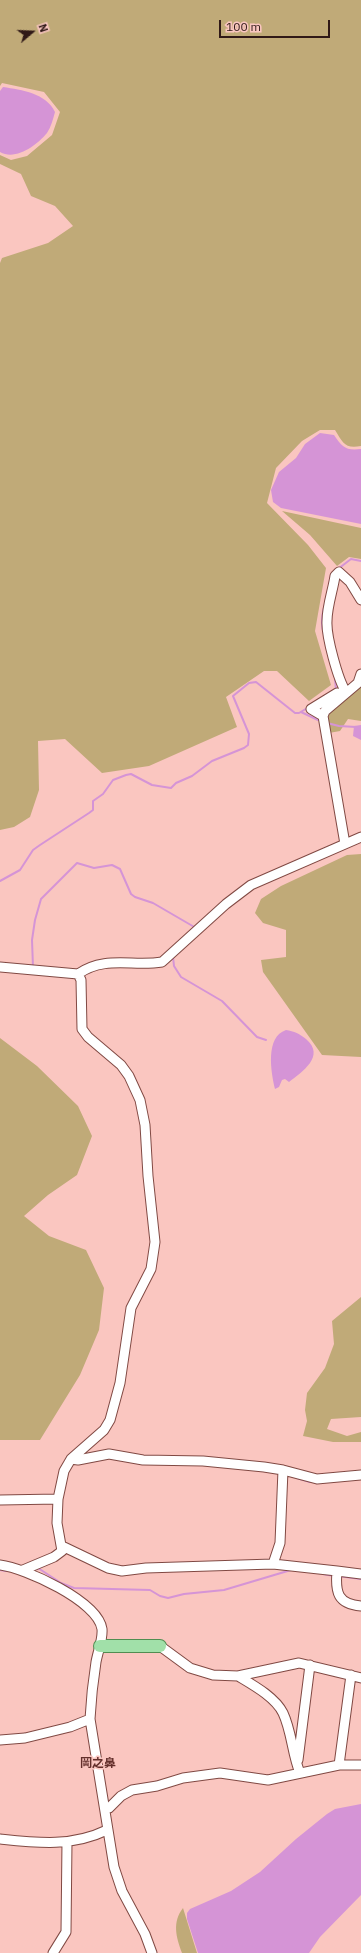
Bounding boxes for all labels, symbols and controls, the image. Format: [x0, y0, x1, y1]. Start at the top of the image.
north arrow [12, 12, 52, 52]
scale bar [221, 12, 332, 38]
text: 100 m [226, 19, 261, 34]
text: N [35, 22, 51, 34]
district label: 岡之鼻 [80, 1757, 116, 1771]

